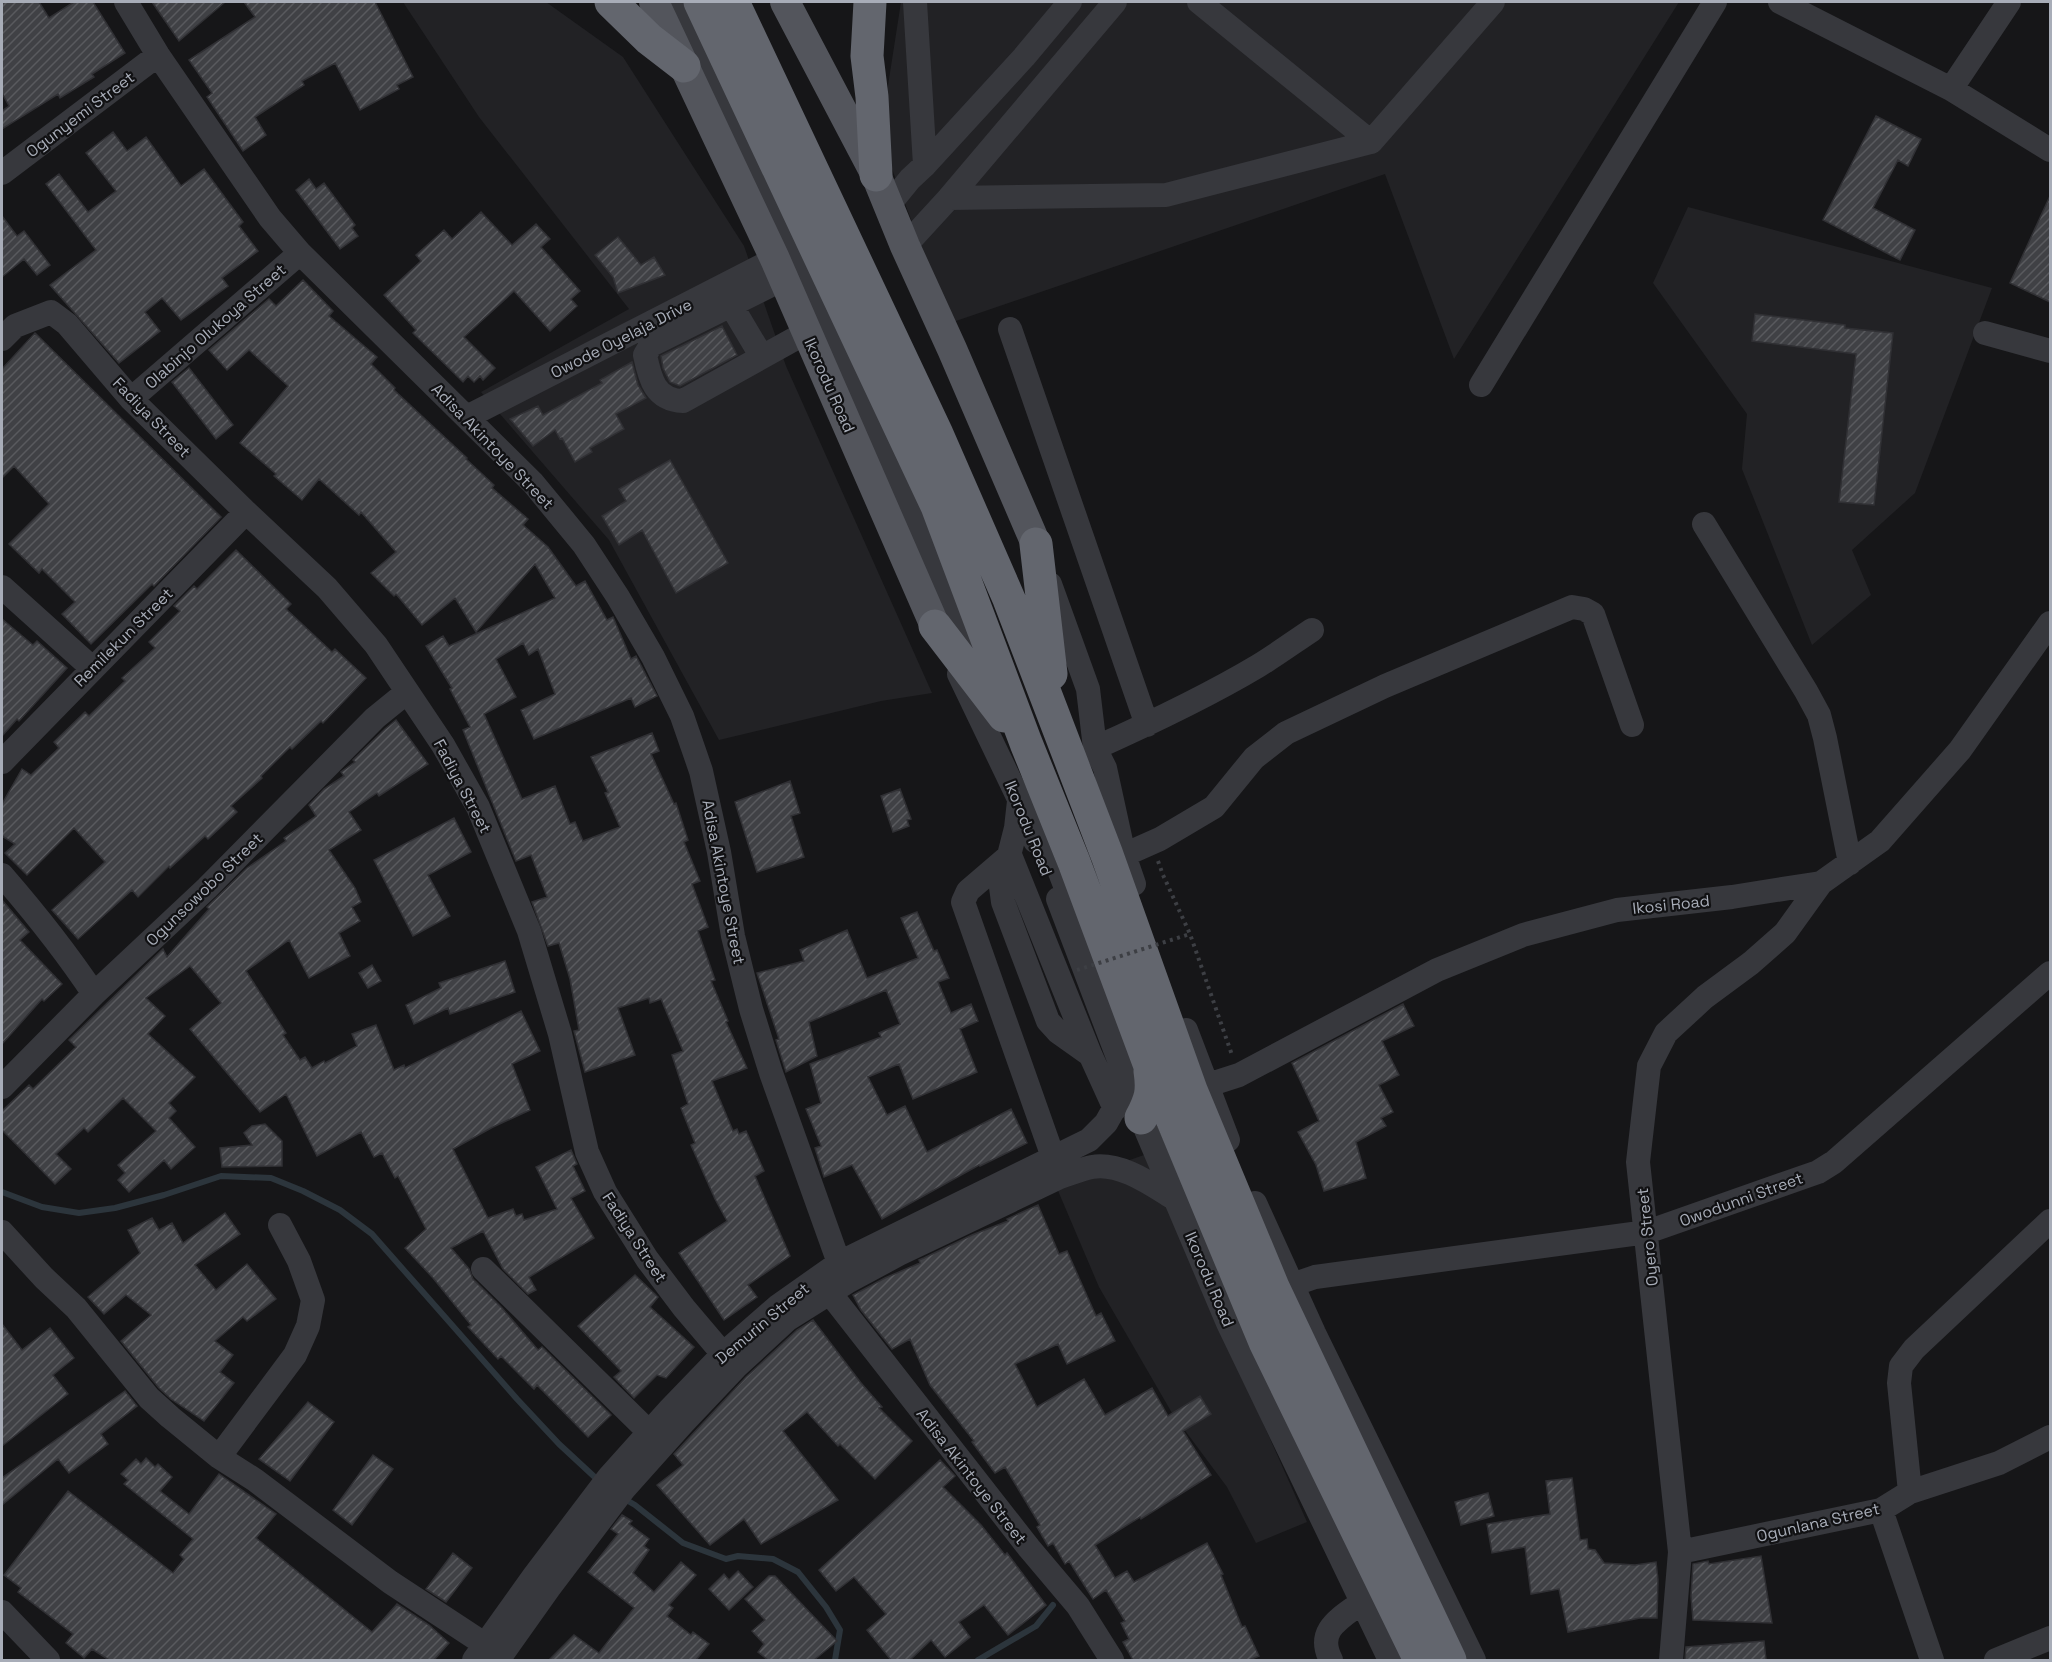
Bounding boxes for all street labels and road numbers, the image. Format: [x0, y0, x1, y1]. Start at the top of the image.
street label: Ogunyemi Street [22, 67, 139, 162]
street label: Olabinjo Olukoya Street [140, 259, 290, 393]
street label: Owode Oyelaja Drive [547, 294, 695, 383]
street label: Ikorodu Road [799, 335, 860, 436]
street label: Fadiya Street [108, 373, 195, 462]
street label: Adisa Akintoye Street [427, 379, 558, 514]
street label: Remilekun Street [69, 583, 177, 691]
street label: Fadiya Street [429, 736, 496, 837]
street label: Ikorodu Road [1000, 777, 1057, 879]
street label: Adisa Akintoye Street [697, 798, 750, 966]
street label: Ogunsowobo Street [141, 828, 267, 951]
street label: Ikosi Road [1631, 890, 1711, 919]
street label: Owodunni Street [1677, 1167, 1806, 1232]
street label: Oyero Street [1632, 1187, 1663, 1287]
street label: Fadiya Street [598, 1188, 672, 1286]
street label: Ikorodu Road [1180, 1229, 1239, 1330]
street label: Demurin Street [711, 1278, 814, 1369]
street label: Adisa Akintoye Street [912, 1404, 1031, 1549]
street label: Ogunlana Street [1755, 1498, 1882, 1547]

